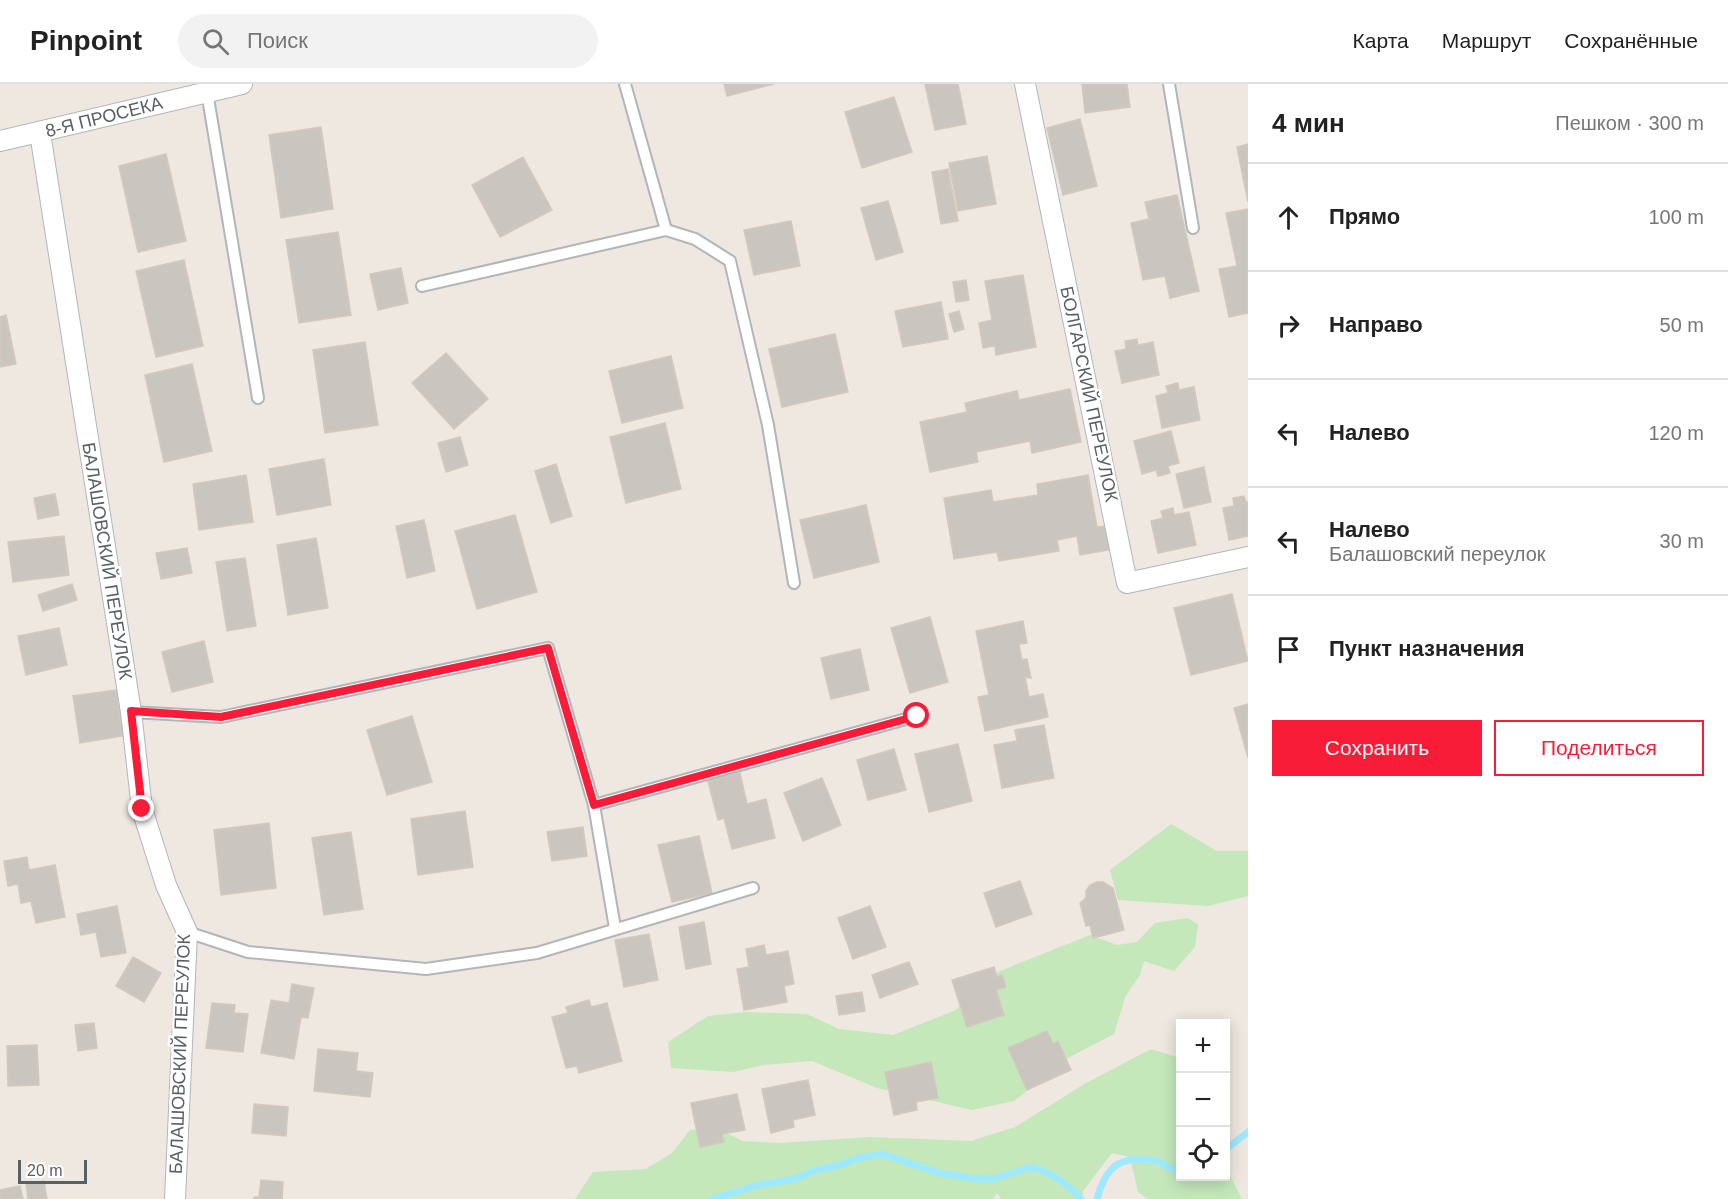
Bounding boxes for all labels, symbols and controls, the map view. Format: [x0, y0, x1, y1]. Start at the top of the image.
search box [178, 14, 598, 68]
text: Pinpoint [30, 25, 142, 56]
icon: search [199, 25, 232, 58]
text: Поиск [247, 28, 308, 53]
text: Карта [1353, 29, 1409, 52]
text: Маршрут [1442, 29, 1531, 52]
text: Сохранённые [1564, 29, 1698, 52]
street label: 8-Я ПРОСЕКА [43, 93, 165, 141]
text: 4 мин [1272, 108, 1345, 138]
text: Пешком · 300 m [1555, 112, 1704, 134]
icon: ahead [1272, 201, 1305, 234]
text: Прямо [1329, 204, 1400, 229]
text: 100 m [1648, 206, 1704, 228]
street label: БОЛГАРСКИЙ ПЕРЕУЛОК [1056, 284, 1123, 504]
icon: right [1272, 309, 1305, 342]
text: Направо [1329, 312, 1423, 337]
text: 50 m [1660, 314, 1704, 336]
icon: left [1272, 417, 1305, 450]
text: Налево [1329, 420, 1410, 445]
text: 120 m [1648, 422, 1704, 444]
street label: БАЛАШОВСКИЙ ПЕРЕУЛОК [78, 441, 137, 682]
text: Налево [1329, 517, 1410, 542]
icon: left [1272, 525, 1305, 558]
text: 30 m [1660, 530, 1704, 552]
text: Балашовский переулок [1329, 543, 1546, 565]
icon: arrive [1272, 633, 1305, 666]
text: Пункт назначения [1329, 636, 1525, 661]
route start [903, 702, 929, 728]
button: Сохранить [1272, 720, 1482, 776]
button: Поделиться [1494, 720, 1704, 776]
route end [128, 795, 154, 821]
street label: БАЛАШОВСКИЙ ПЕРЕУЛОК [165, 933, 194, 1174]
map controls [1176, 1019, 1230, 1181]
button: + [1176, 1019, 1230, 1073]
button: − [1176, 1073, 1230, 1127]
button: locate [1176, 1127, 1230, 1181]
scale bar [18, 1157, 87, 1184]
text: 20 m [27, 1162, 63, 1179]

